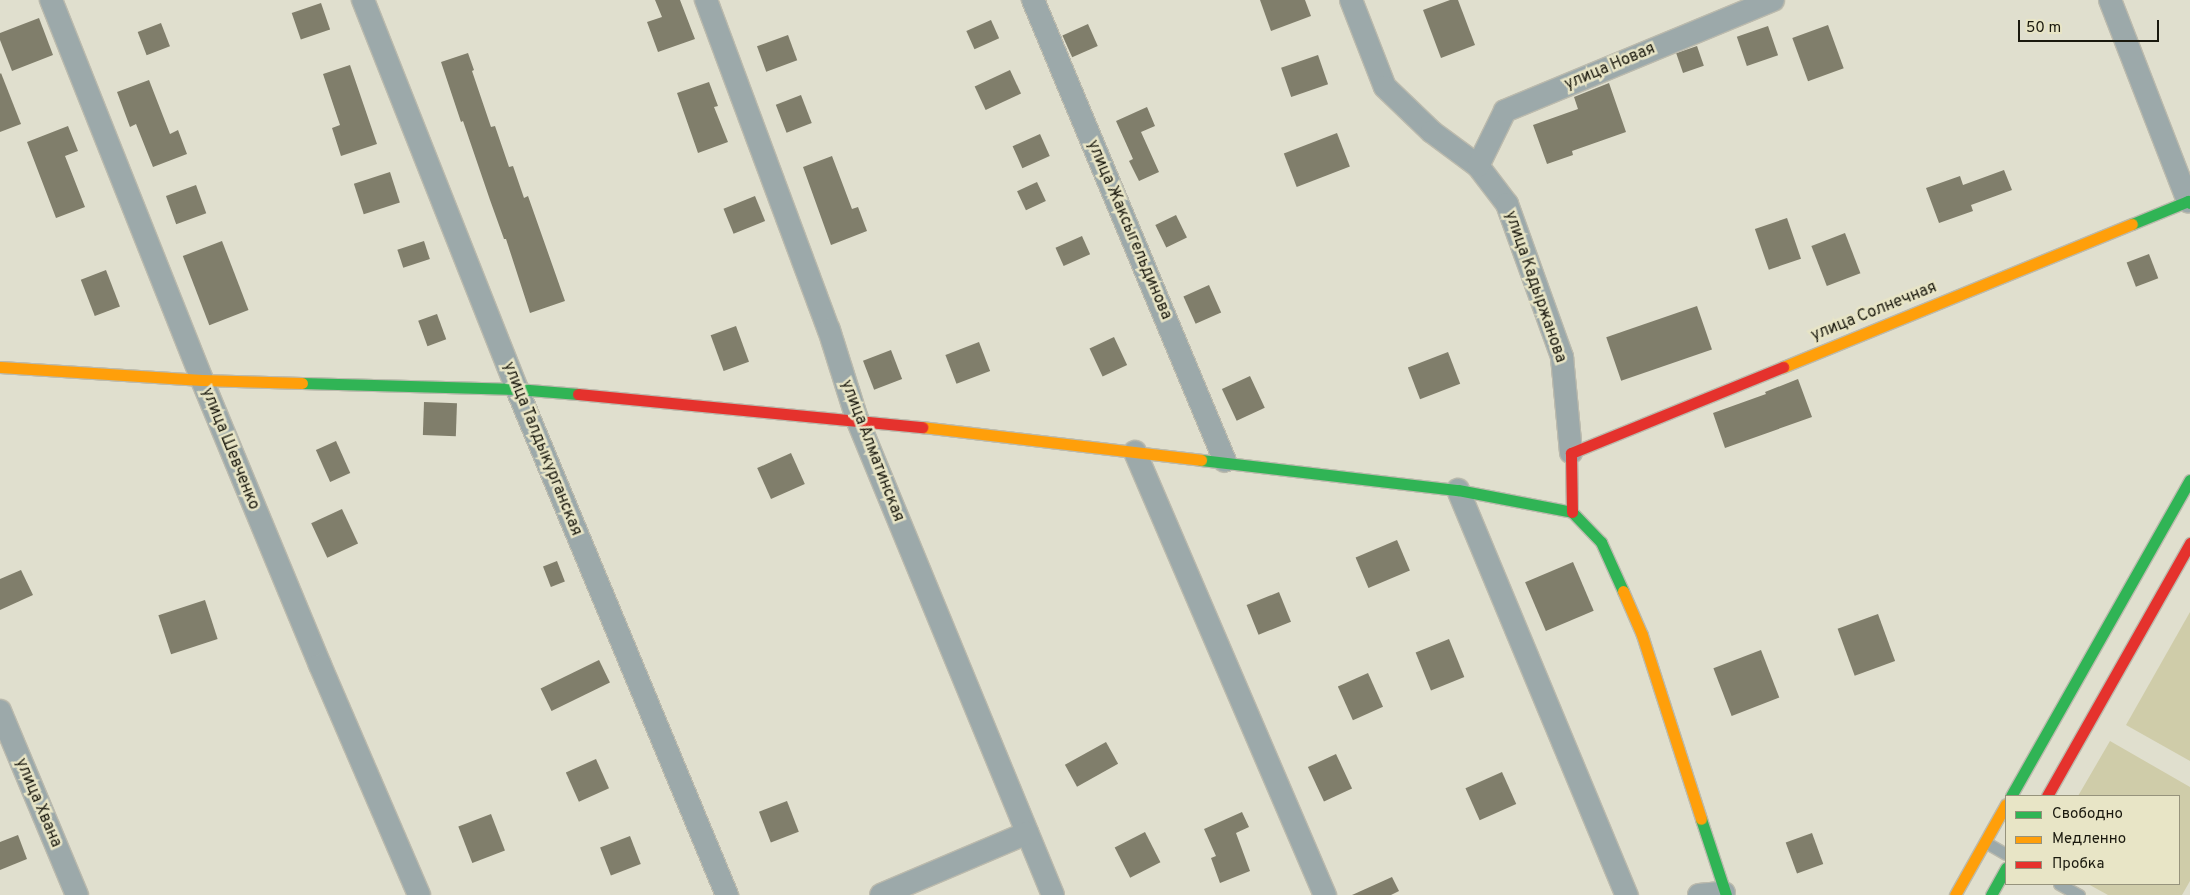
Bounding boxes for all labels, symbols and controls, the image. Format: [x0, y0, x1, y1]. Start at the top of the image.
scale bar [2020, 10, 2161, 42]
text: 50 m [2026, 19, 2061, 38]
street label: улица Новая [1562, 39, 1658, 95]
street label: улица Жаксыгельдинова [1082, 137, 1176, 323]
street label: улица Кадыржанова [1500, 209, 1570, 365]
street label: улица Солнечная [1808, 278, 1940, 346]
street label: улица Талдыкурганская [498, 359, 586, 539]
street label: улица Алматинская [836, 377, 908, 525]
street label: улица Шевченко [197, 385, 263, 513]
street label: улица Хвана [11, 756, 65, 850]
legend [2005, 795, 2180, 885]
text: Свободно [2052, 805, 2123, 824]
text: Медленно [2052, 830, 2126, 849]
text: Пробка [2052, 855, 2104, 874]

